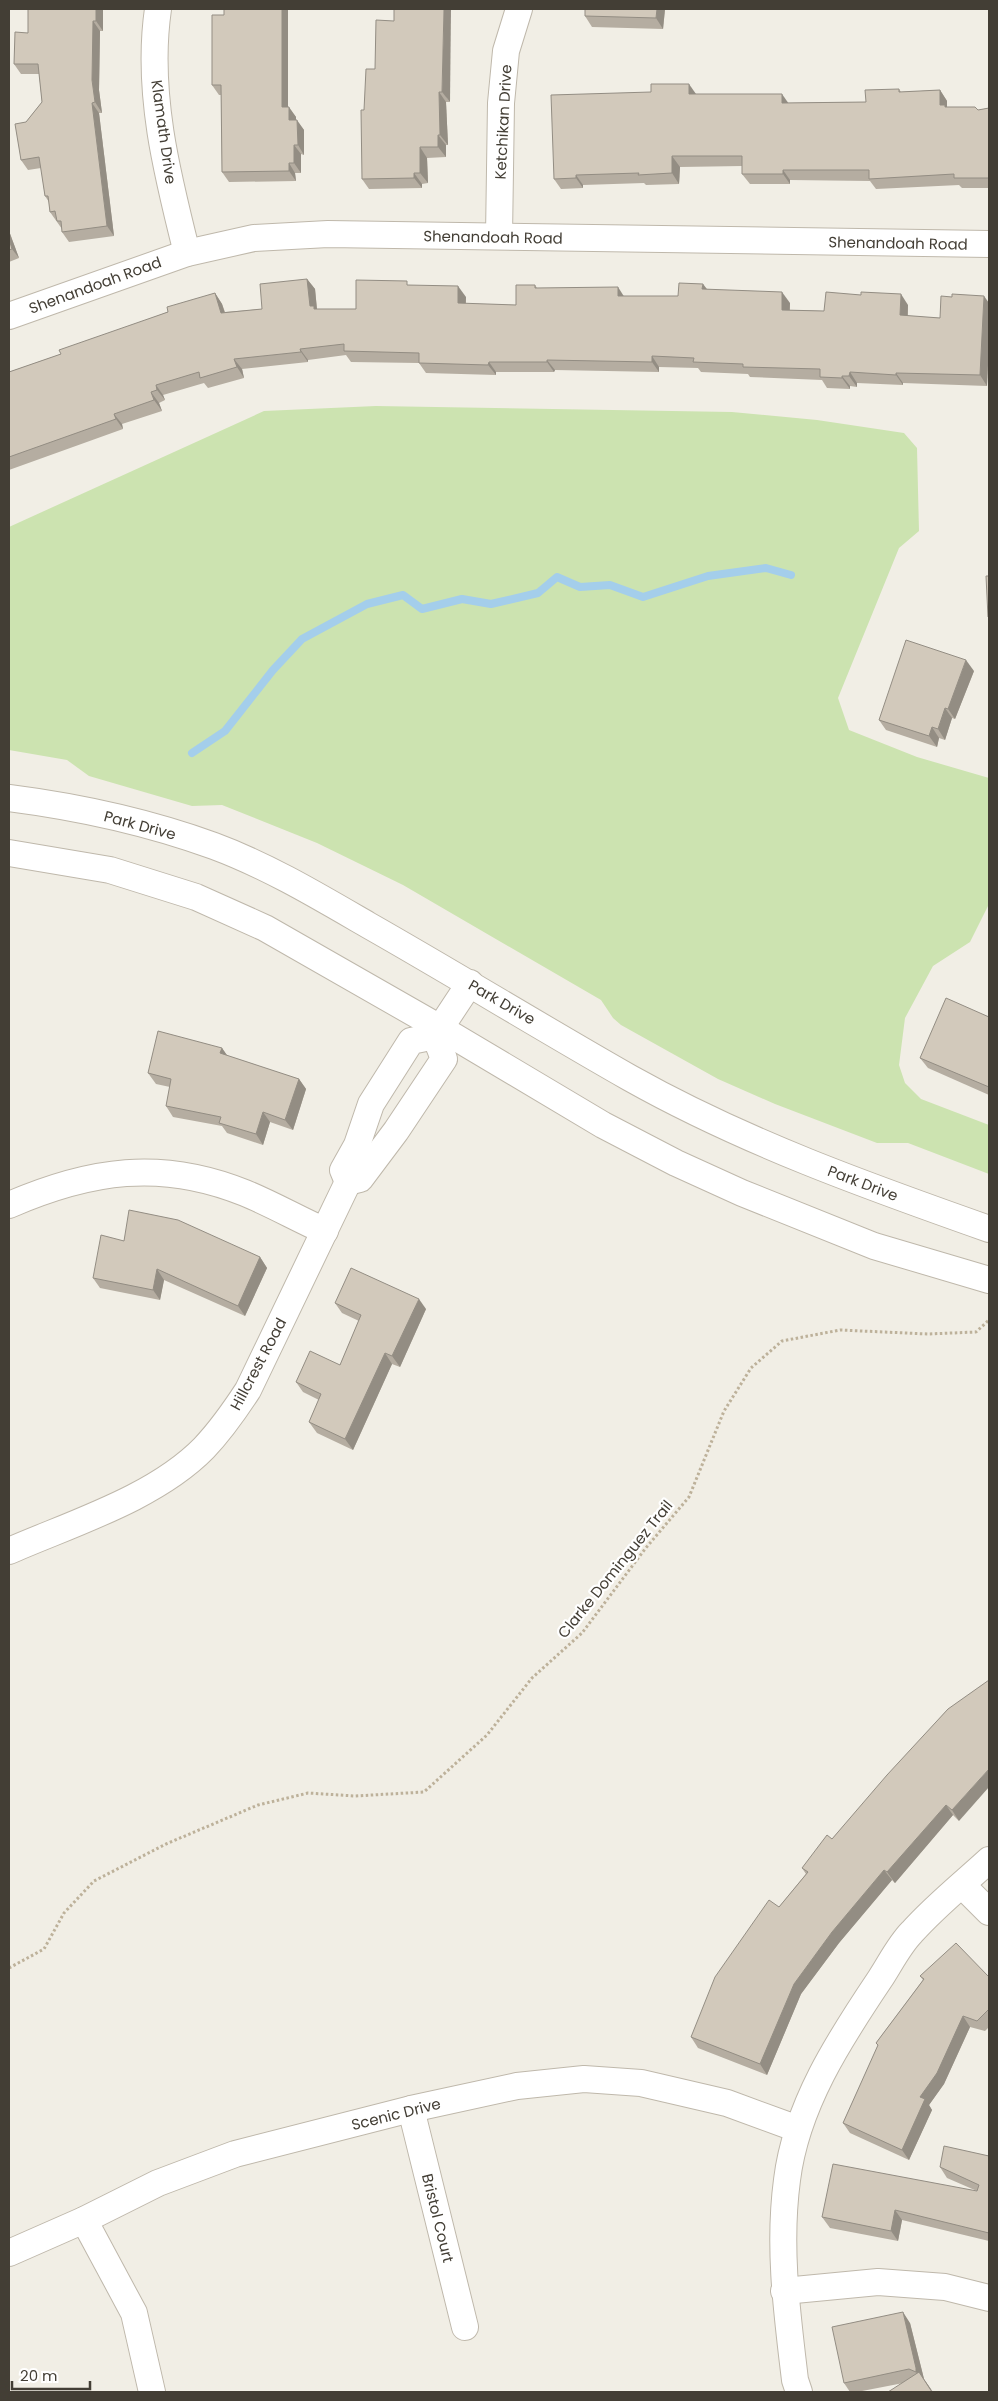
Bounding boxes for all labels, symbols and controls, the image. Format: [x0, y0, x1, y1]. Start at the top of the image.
street label: Ketchikan Drive [489, 64, 517, 180]
street label: Klamath Drive [146, 79, 182, 185]
street label: Shenandoah Road [423, 225, 563, 249]
street label: Shenandoah Road [828, 231, 968, 255]
street label: Shenandoah Road [26, 251, 164, 319]
street label: Park Drive [102, 805, 178, 845]
street label: Park Drive [465, 974, 539, 1030]
street label: Park Drive [825, 1160, 901, 1206]
street label: Hillcrest Road [225, 1314, 291, 1414]
street label: Clarke Dominguez Trail [553, 1496, 677, 1642]
street label: Scenic Drive [349, 2093, 443, 2135]
street label: Bristol Court [417, 2171, 459, 2265]
scale bar [12, 2358, 90, 2390]
text: 20 m [20, 2365, 58, 2386]

